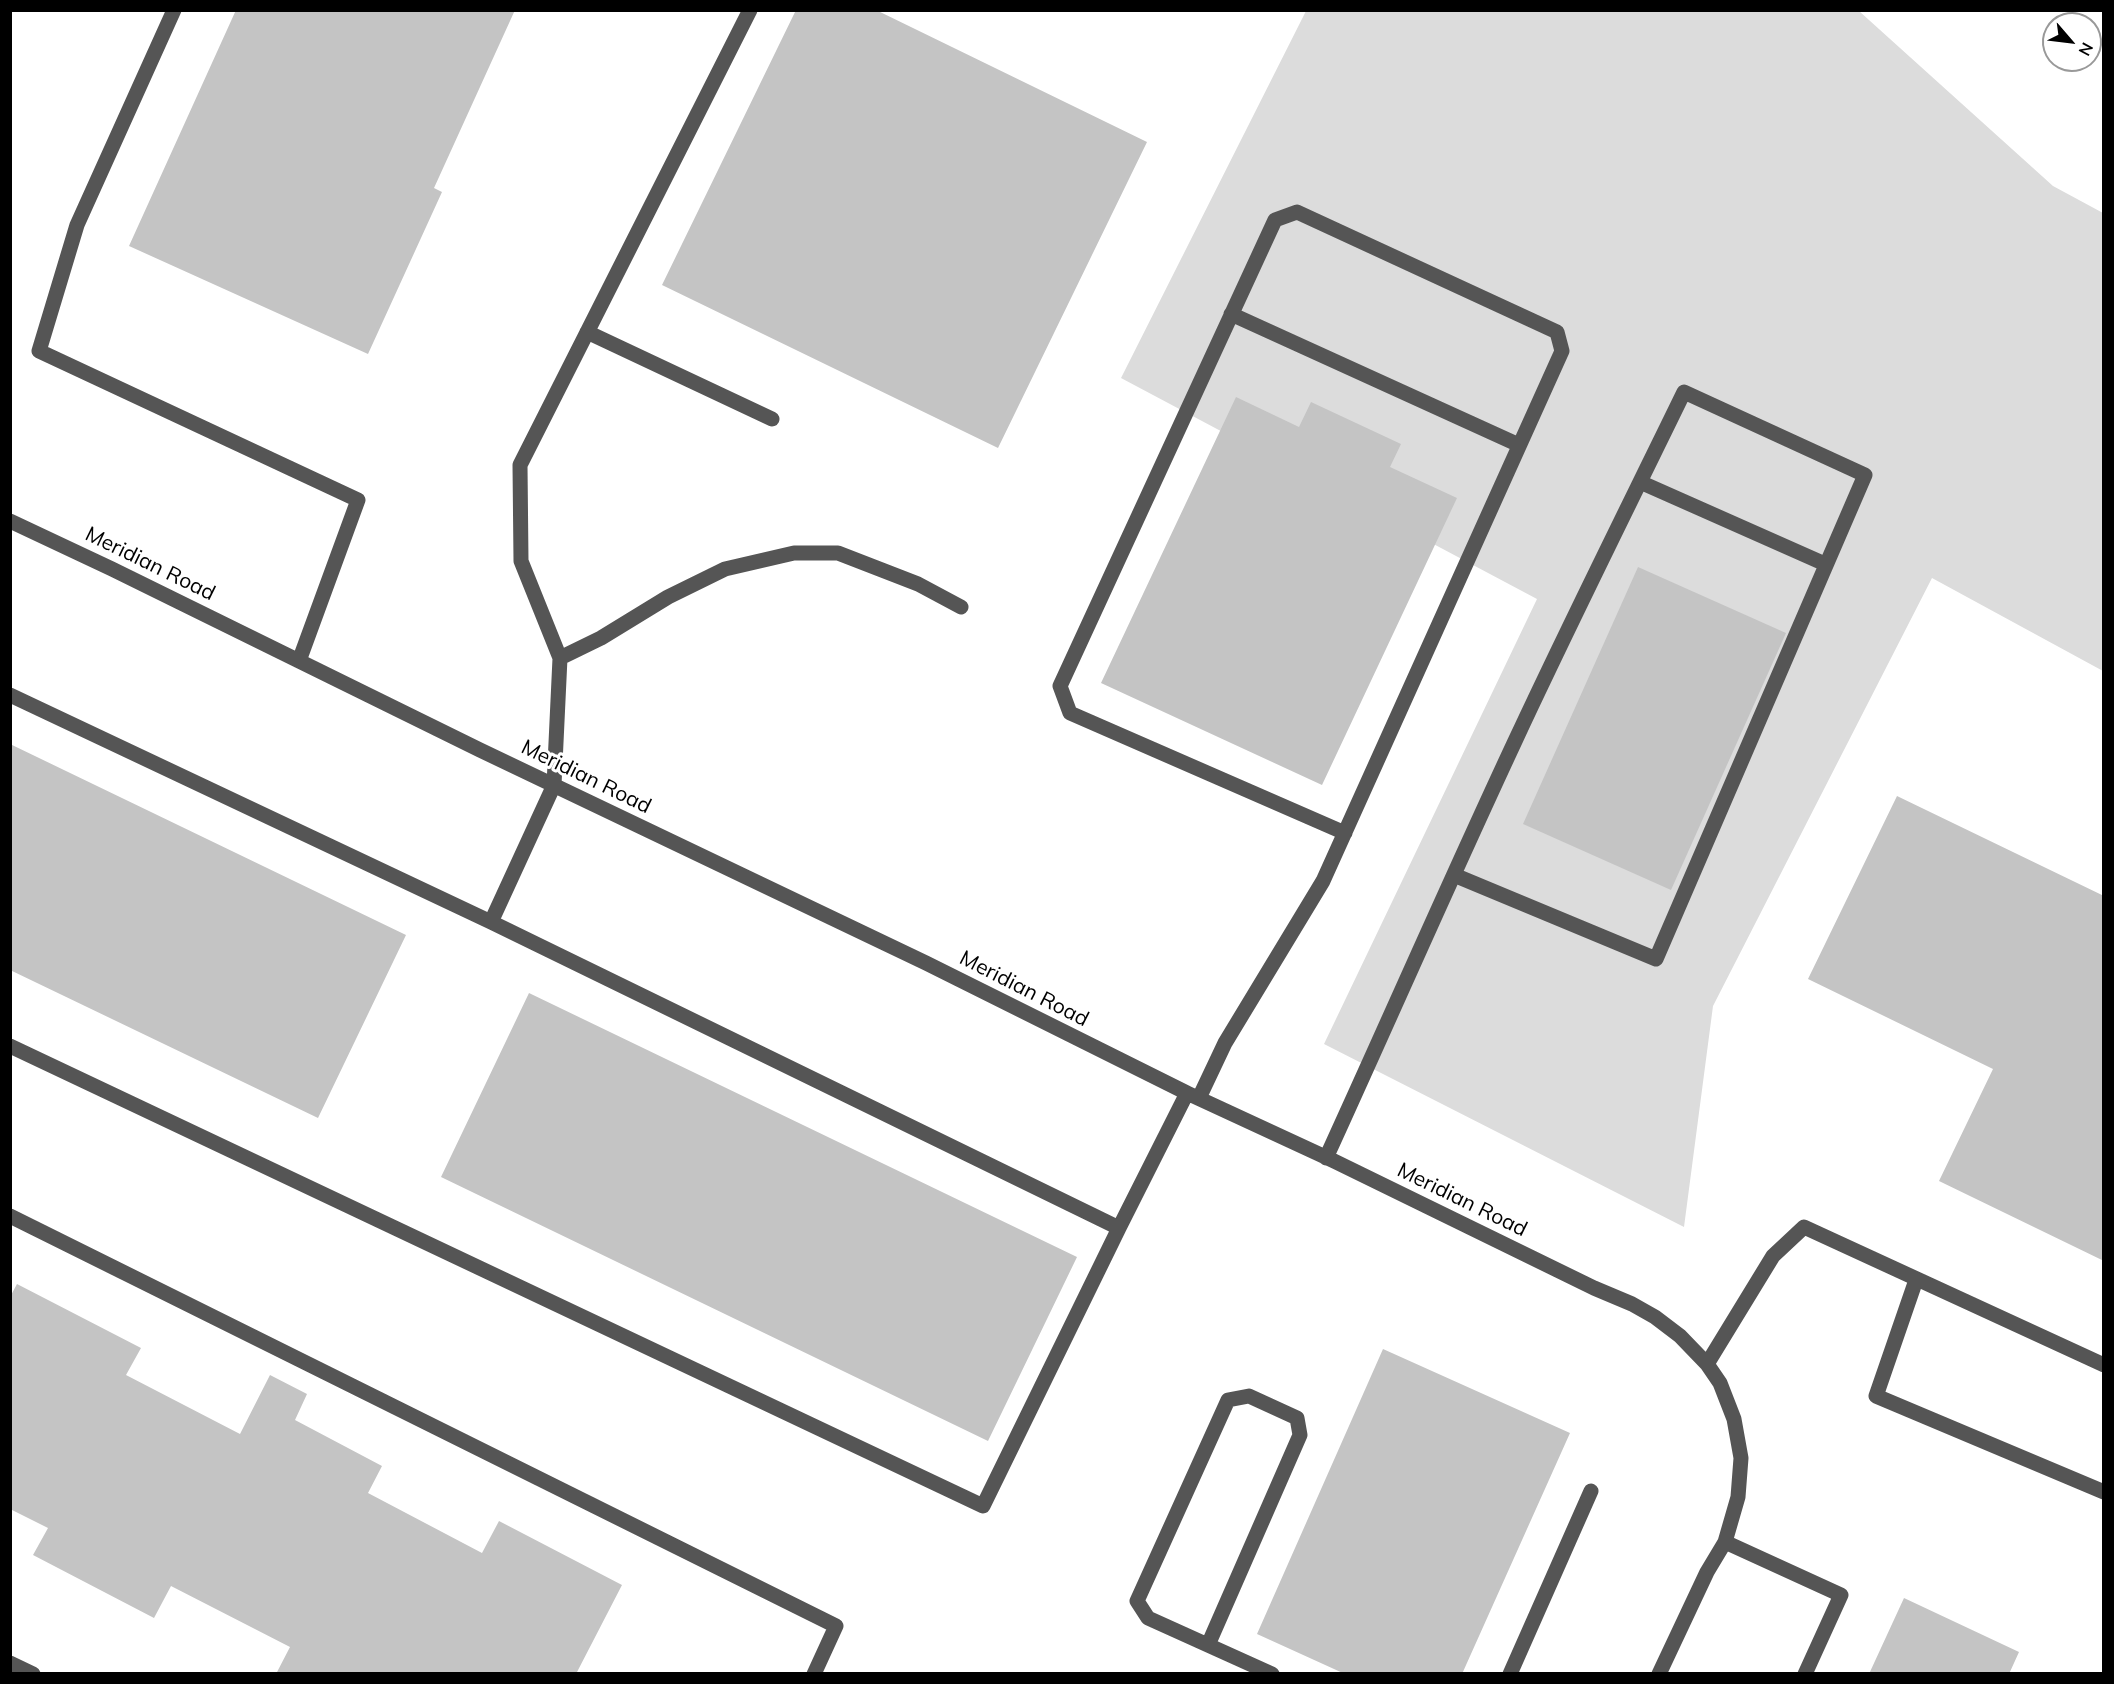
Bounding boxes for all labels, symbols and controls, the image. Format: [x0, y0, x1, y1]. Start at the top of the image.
north arrow [2042, 12, 2102, 72]
text: N [2074, 39, 2098, 60]
street label: Meridian Road [81, 522, 219, 606]
street label: Meridian Road [517, 735, 655, 819]
street label: Meridian Road [955, 946, 1093, 1032]
street label: Meridian Road [1393, 1158, 1531, 1242]

